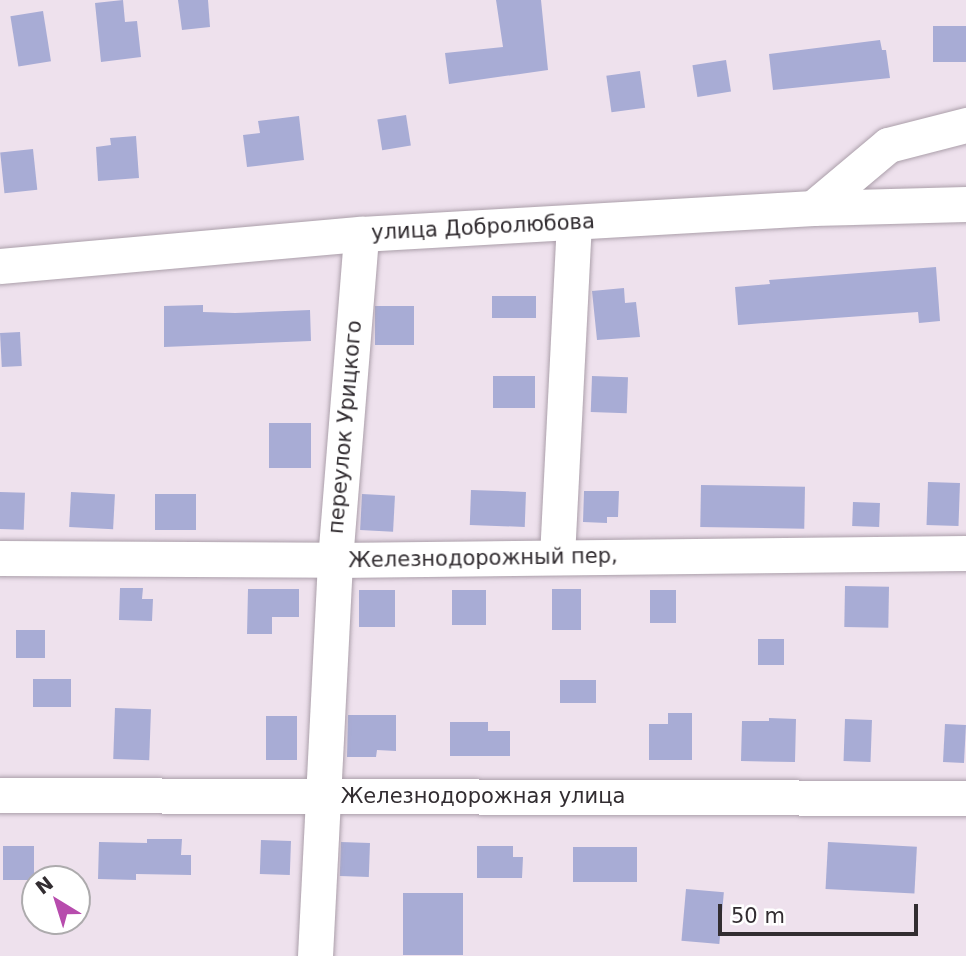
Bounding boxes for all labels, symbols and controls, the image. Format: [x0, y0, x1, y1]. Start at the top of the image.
street label: улица Добролюбова [371, 209, 595, 245]
street label: переулок Урицкого [323, 319, 367, 535]
street label: Железнодорожный пер, [348, 543, 618, 573]
street label: Железнодорожная улица [341, 783, 625, 809]
north arrow [21, 865, 91, 935]
text: N [31, 871, 57, 899]
scale bar [721, 890, 920, 934]
text: 50 m [731, 904, 785, 928]

